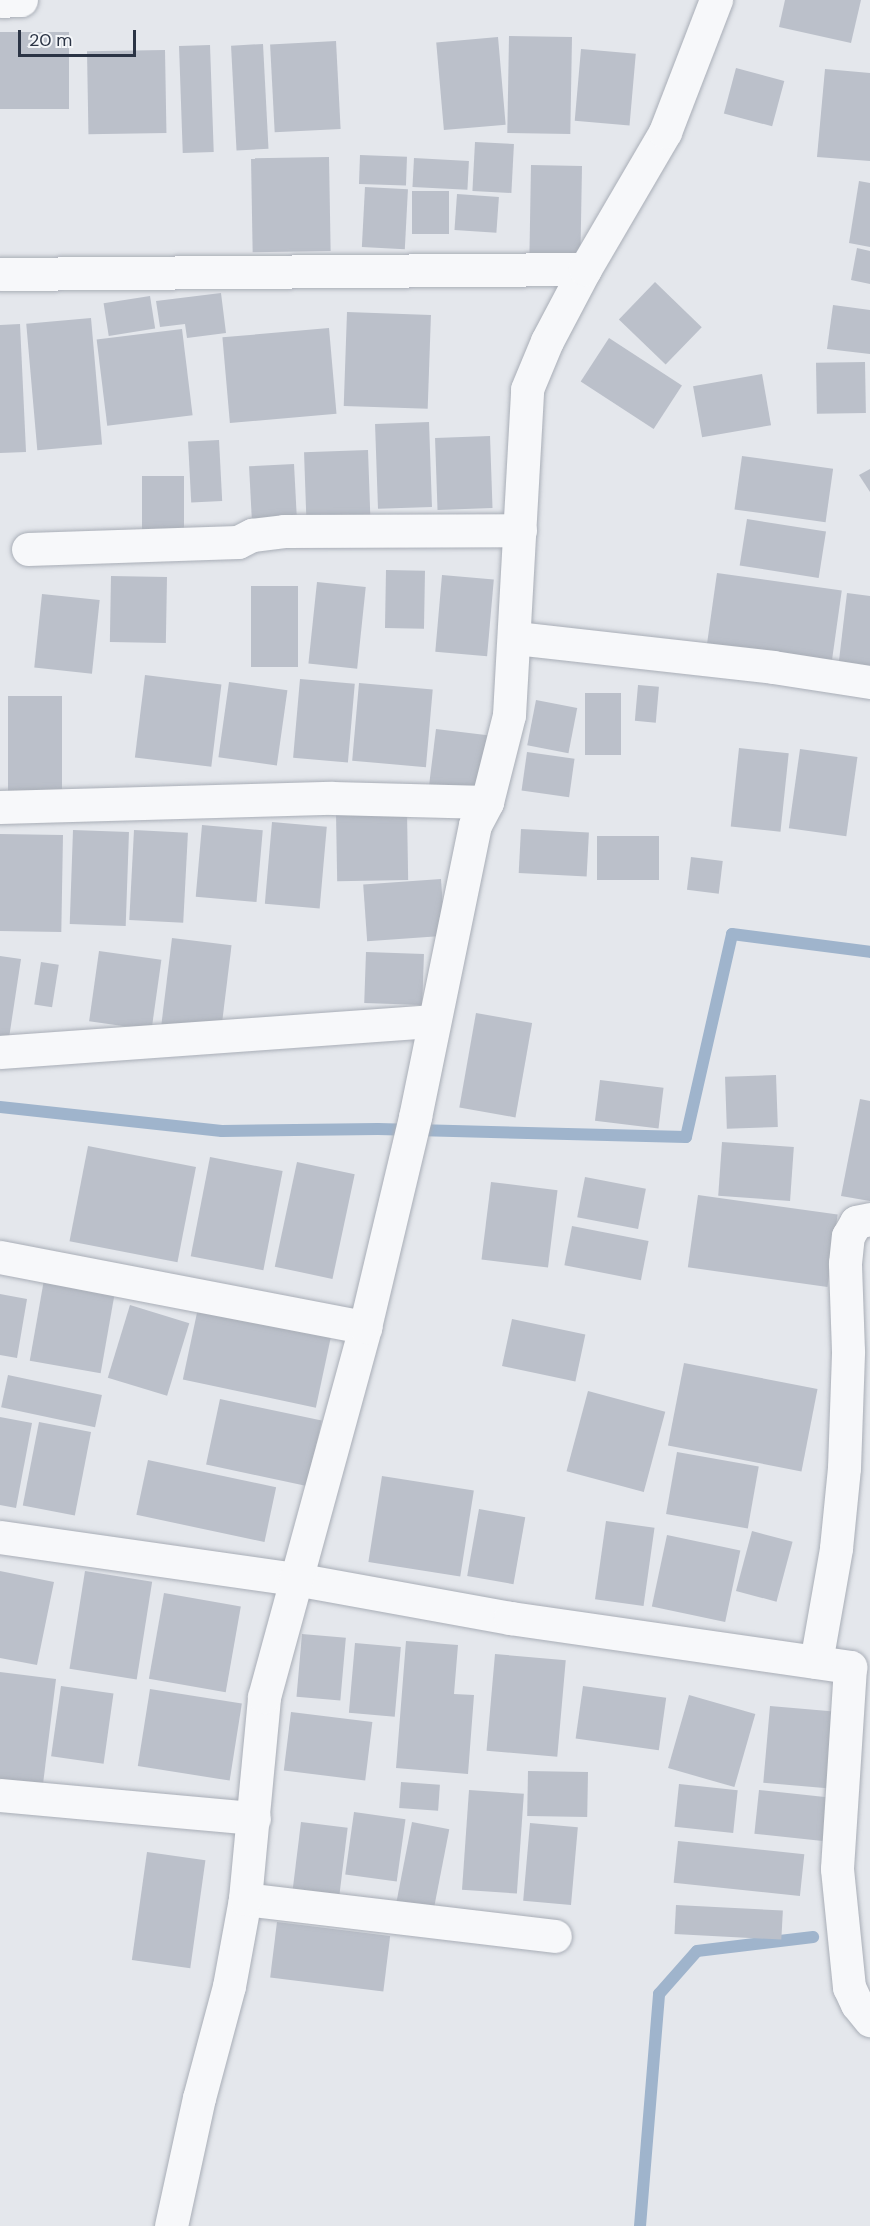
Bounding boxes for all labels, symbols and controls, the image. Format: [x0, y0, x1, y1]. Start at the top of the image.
scale bar [21, 18, 140, 56]
text: 20 m [29, 28, 72, 52]

